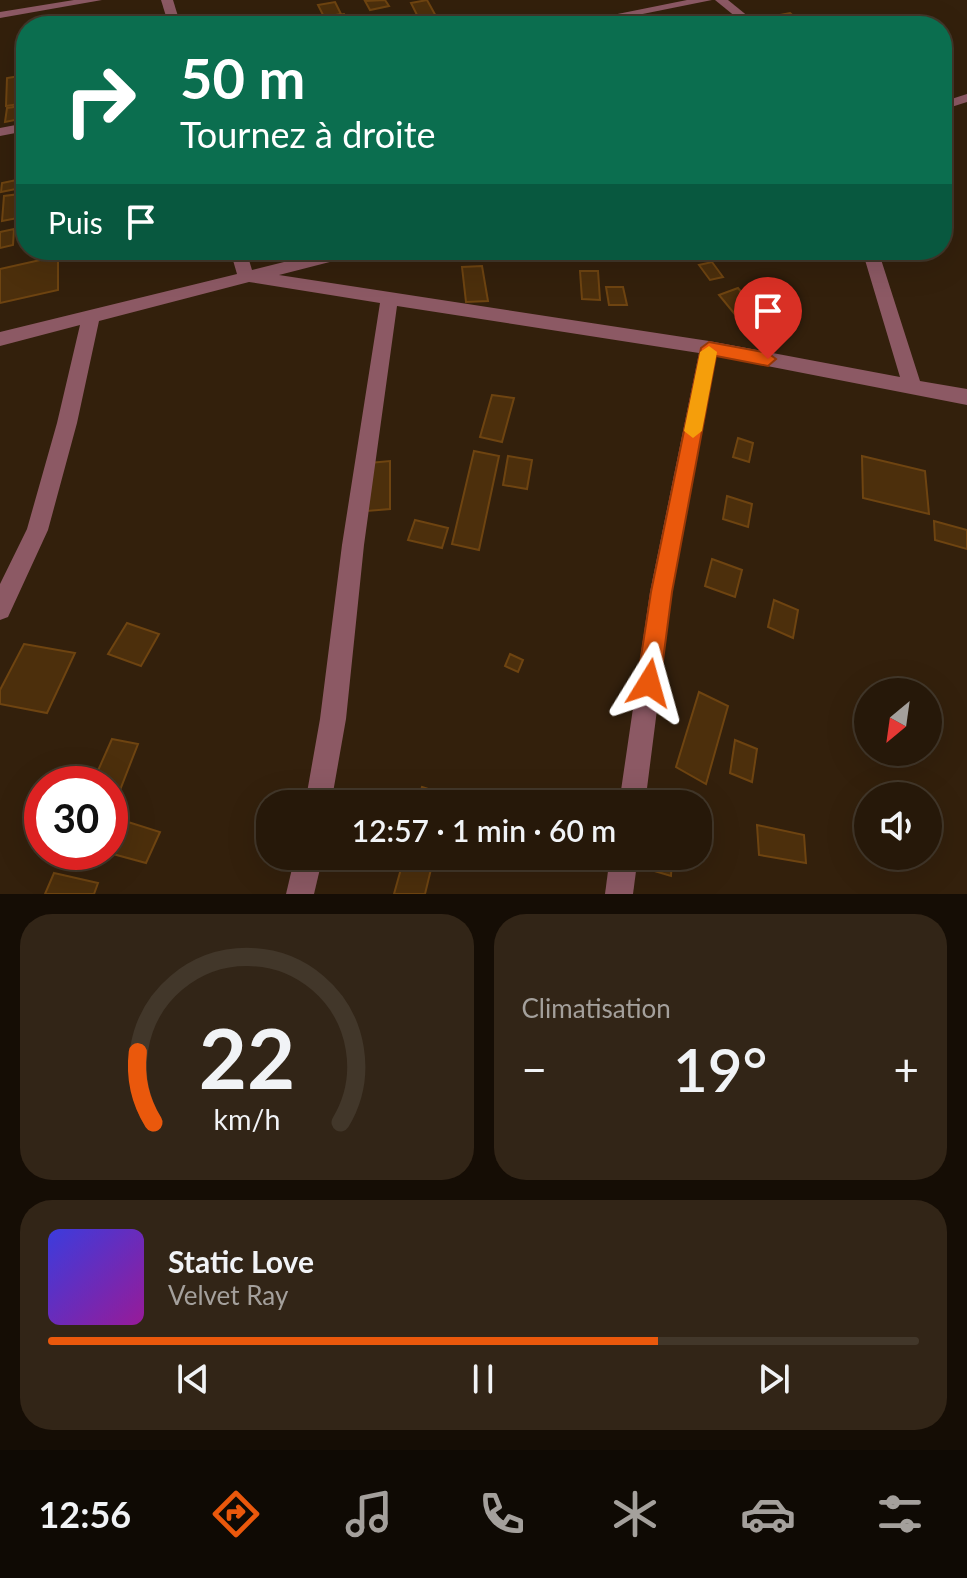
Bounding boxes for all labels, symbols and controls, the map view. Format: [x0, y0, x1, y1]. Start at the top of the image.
text: 50 m [180, 44, 305, 111]
icon: right [48, 48, 152, 152]
text: Tournez à droite [180, 112, 436, 156]
icon: arrive [119, 200, 163, 244]
text: Puis [48, 204, 103, 240]
pin [734, 277, 802, 359]
icon: arrive [746, 289, 790, 333]
position arrow [607, 641, 691, 725]
north arrow [854, 678, 942, 766]
map controls [854, 678, 942, 870]
speed limit sign: 30 [24, 766, 128, 870]
button: sound [854, 782, 942, 870]
text: 12:57 · 1 min · 60 m [352, 812, 616, 848]
text: Climatisation [522, 992, 671, 1024]
text: 22 [199, 1007, 295, 1107]
text: 19° [673, 1033, 768, 1105]
text: − [522, 1043, 547, 1095]
text: + [893, 1043, 919, 1095]
text: km/h [213, 1102, 280, 1136]
text: Static Love [168, 1243, 314, 1279]
text: Velvet Ray [168, 1279, 288, 1311]
icon: previous [171, 1357, 215, 1401]
icon: pause [461, 1357, 505, 1401]
icon: next [752, 1357, 796, 1401]
icon: directions [208, 1486, 264, 1542]
icon: music [341, 1486, 397, 1542]
icon: phone [474, 1486, 530, 1542]
icon: climate [607, 1486, 663, 1542]
icon: car [740, 1486, 796, 1542]
icon: filters [872, 1486, 928, 1542]
text: 12:56 [38, 1492, 131, 1536]

